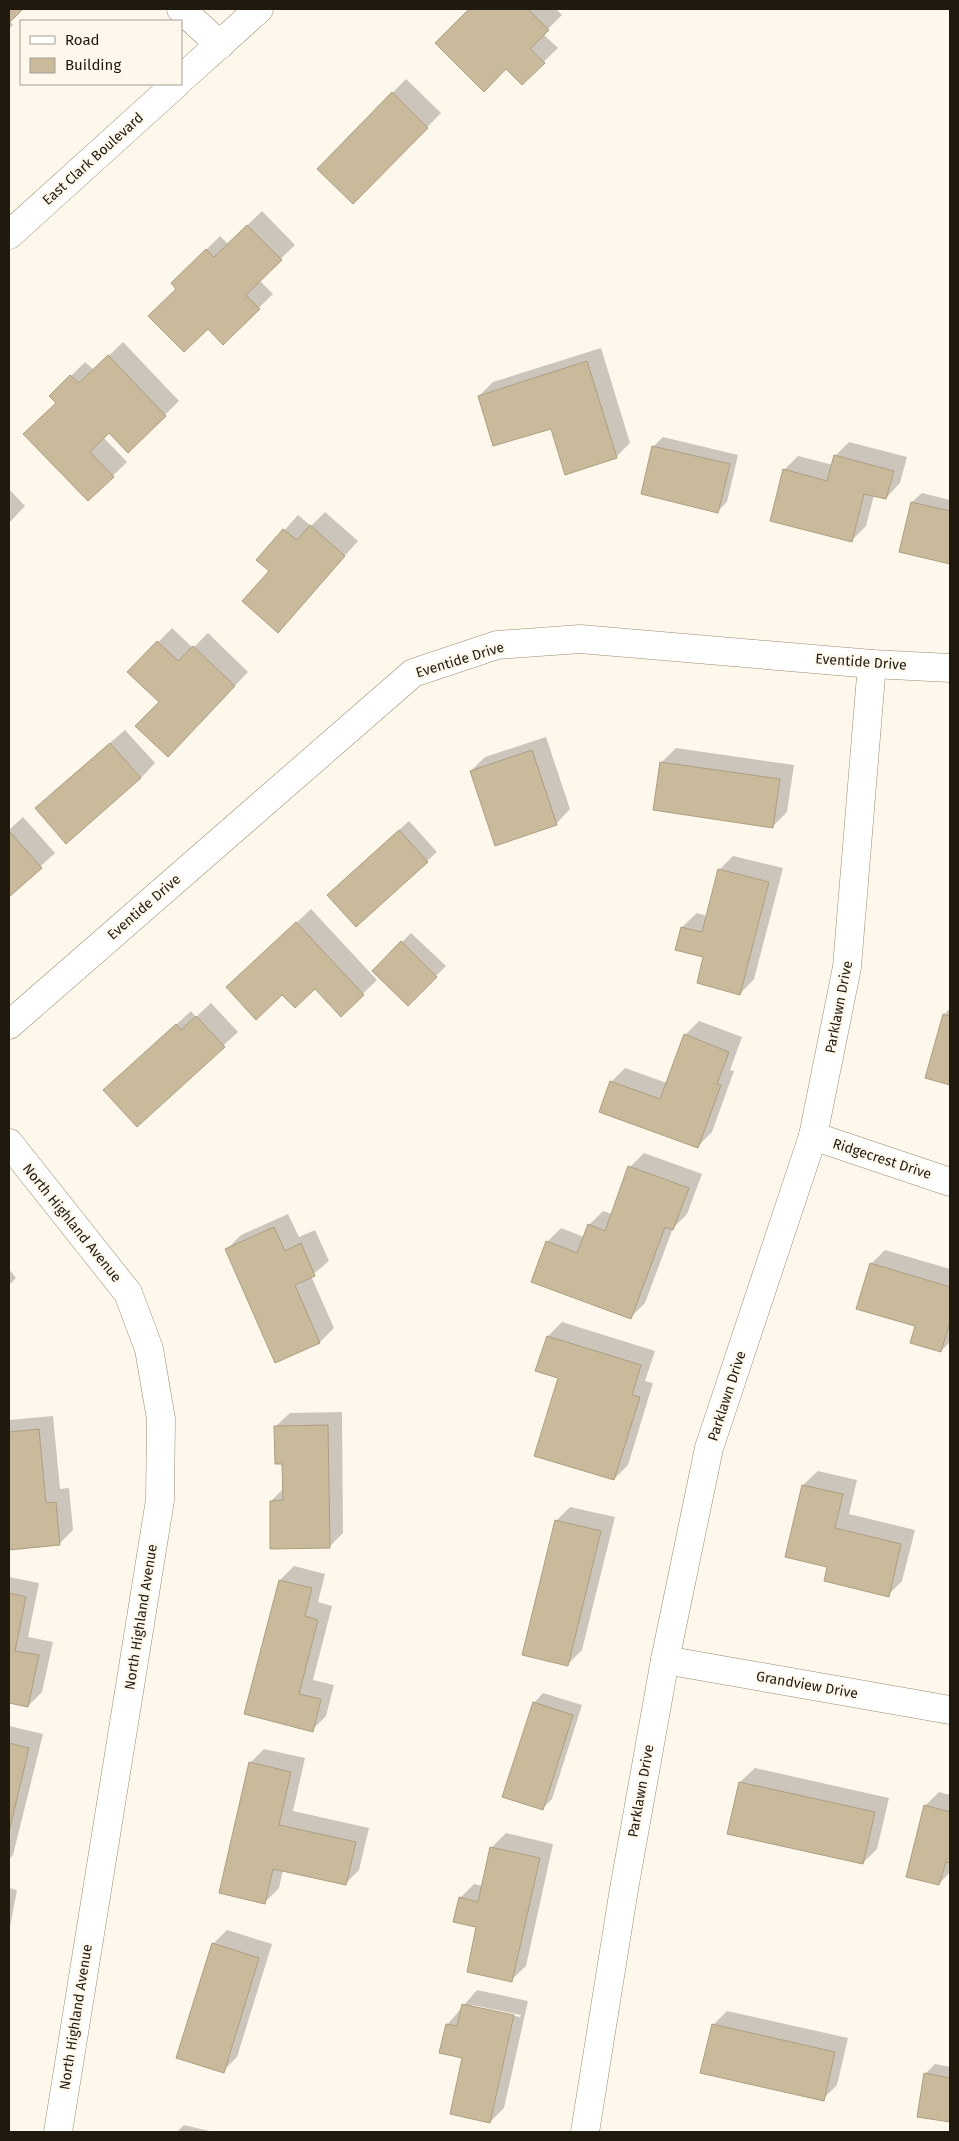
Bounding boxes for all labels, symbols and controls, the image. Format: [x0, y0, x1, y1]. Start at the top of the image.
legend [20, 20, 182, 85]
text: Road [65, 31, 100, 49]
text: Building [65, 56, 121, 74]
street label: East Clark Boulevard [39, 109, 147, 209]
street label: Eventide Drive [414, 639, 506, 681]
street label: Eventide Drive [815, 650, 907, 674]
street label: Eventide Drive [104, 871, 184, 943]
street label: Parklawn Drive [822, 959, 856, 1055]
street label: Ridgecrest Drive [830, 1135, 934, 1183]
street label: North Highland Avenue [19, 1160, 125, 1286]
street label: Parklawn Drive [704, 1349, 750, 1443]
street label: North Highland Avenue [121, 1543, 161, 1691]
street label: Grandview Drive [755, 1668, 859, 1702]
street label: Parklawn Drive [624, 1743, 658, 1839]
street label: North Highland Avenue [56, 1943, 96, 2091]

